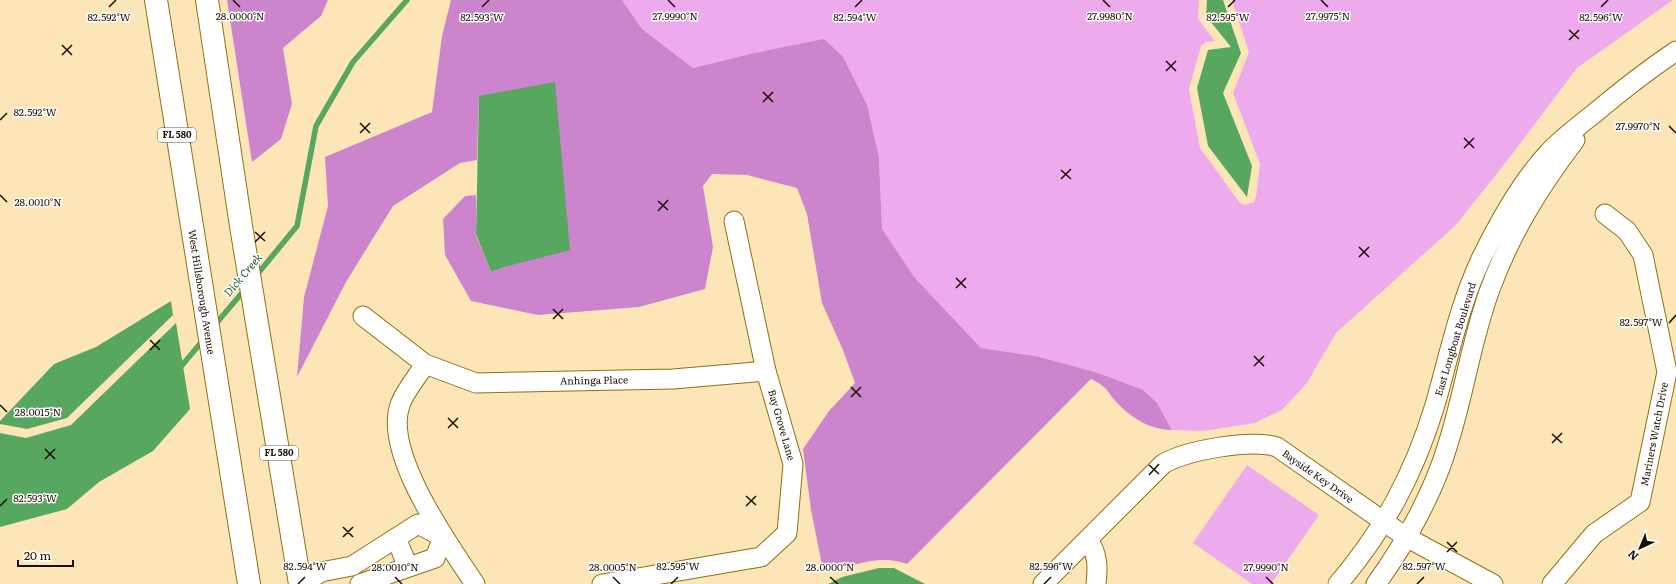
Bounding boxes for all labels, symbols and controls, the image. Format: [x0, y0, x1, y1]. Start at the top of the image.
text: 28.0000°N [216, 8, 264, 23]
text: 27.9990°N [652, 8, 698, 23]
text: 27.9980°N [1087, 8, 1133, 23]
text: 27.9975°N [1306, 8, 1350, 23]
text: 82.592°W [87, 9, 131, 24]
text: 82.593°W [460, 9, 504, 24]
text: 82.594°W [833, 9, 877, 24]
text: 82.595°W [1206, 9, 1250, 24]
text: 82.596°W [1579, 9, 1623, 24]
text: 82.592°W [13, 104, 57, 119]
text: 27.9970°N [1615, 118, 1661, 133]
road number: FL 580 [158, 128, 196, 142]
text: 28.0010°N [15, 194, 61, 209]
street label: West Hillsborough Avenue [185, 228, 220, 355]
water label: Dick Creek [219, 249, 265, 299]
street label: East Longboat Boulevard [1430, 280, 1479, 398]
text: 82.597°W [1619, 314, 1663, 329]
street label: Anhinga Place [560, 371, 628, 388]
street label: Mariners Watch Drive [1636, 381, 1671, 487]
street label: Bay Grove Lane [765, 388, 800, 462]
text: 28.0015°N [15, 404, 61, 419]
street label: Bayside Key Drive [1279, 445, 1357, 506]
road number: FL 580 [260, 446, 298, 460]
text: 82.593°W [13, 490, 57, 505]
north arrow [1620, 528, 1660, 568]
scale bar [18, 542, 73, 568]
text: 20 m [24, 546, 51, 564]
text: N [1623, 547, 1641, 565]
text: 82.594°W [283, 558, 327, 573]
text: 82.595°W [656, 558, 700, 573]
text: 82.596°W [1029, 558, 1073, 573]
text: 82.597°W [1402, 558, 1446, 573]
text: 28.0010°N [372, 559, 418, 574]
text: 28.0005°N [589, 559, 637, 574]
text: 28.0000°N [806, 559, 854, 574]
text: 27.9990°N [1243, 559, 1289, 574]

